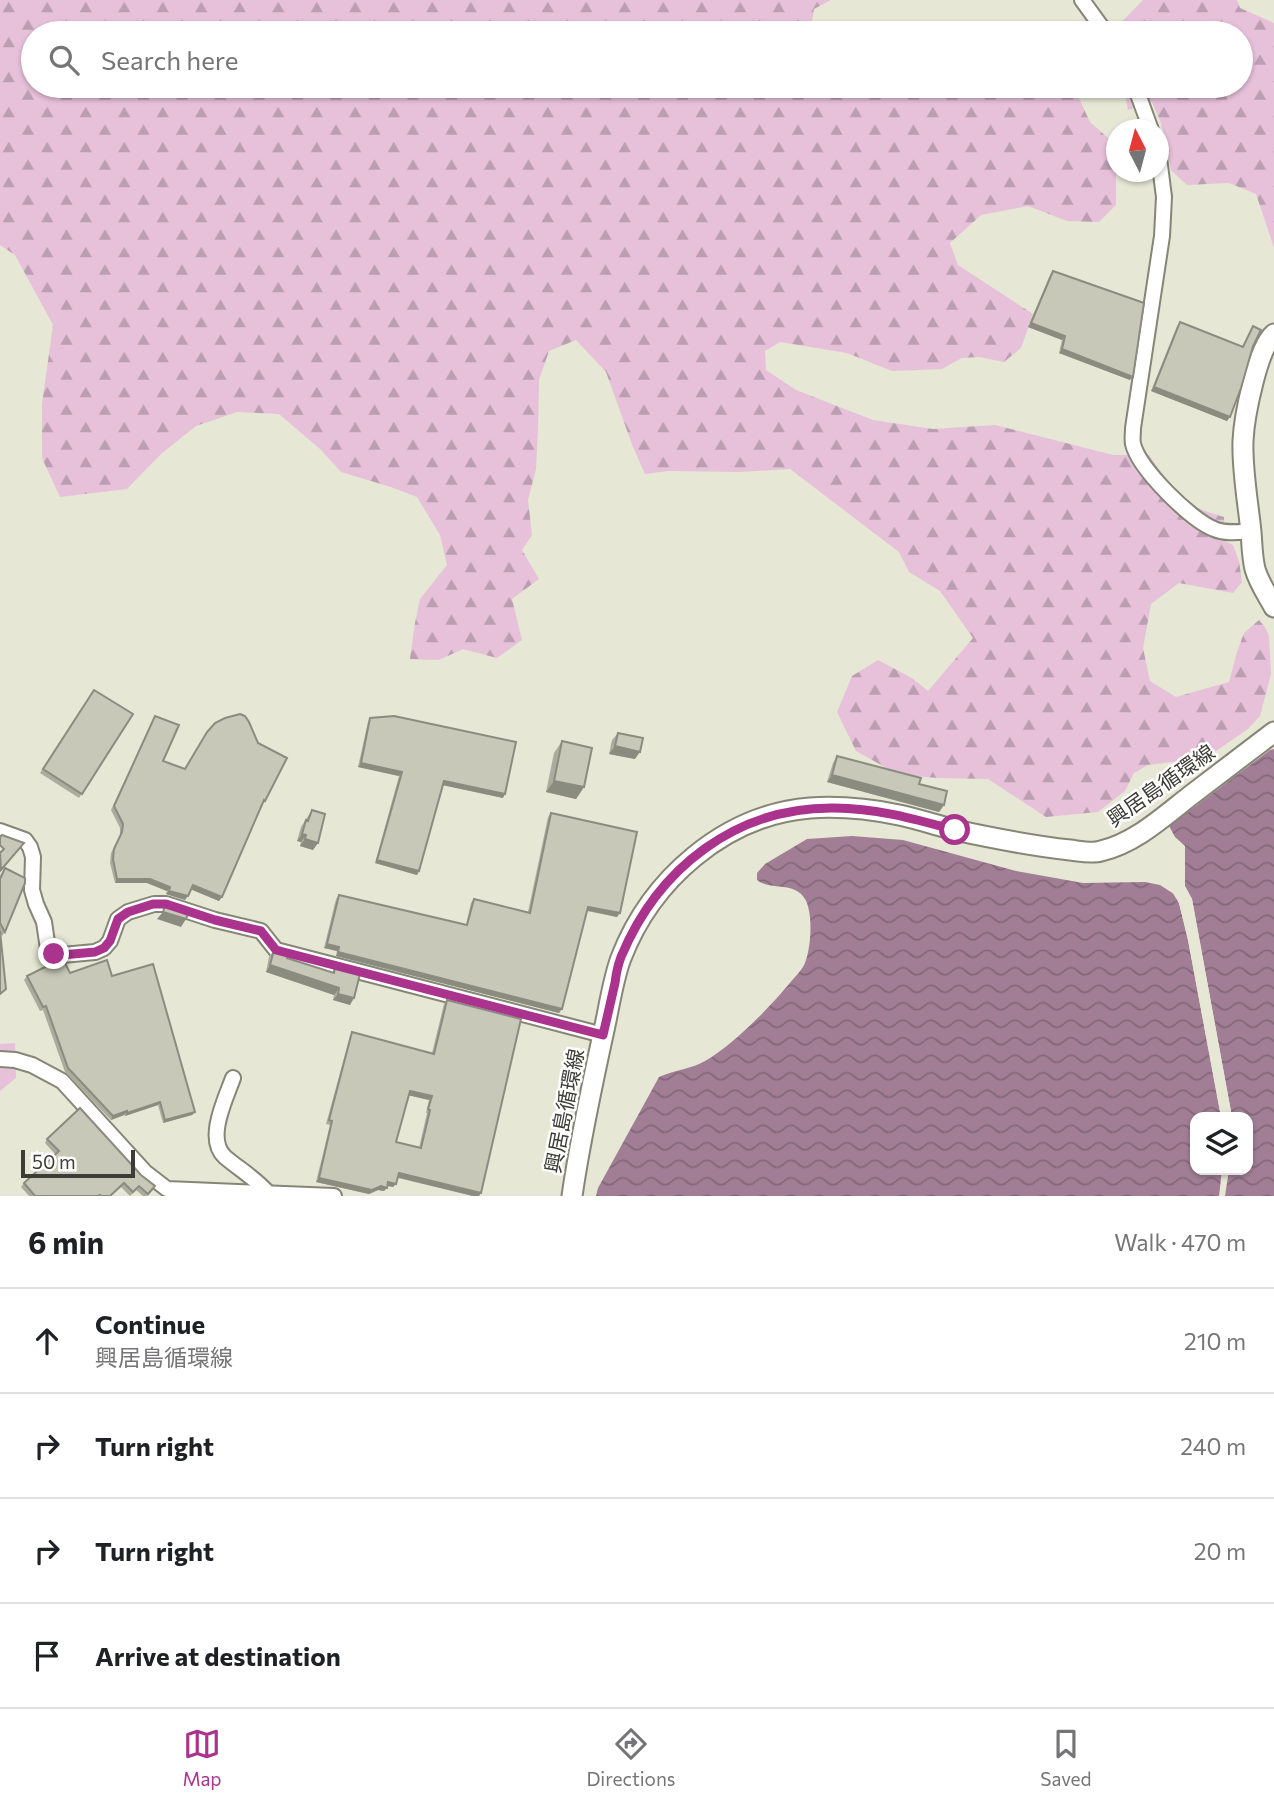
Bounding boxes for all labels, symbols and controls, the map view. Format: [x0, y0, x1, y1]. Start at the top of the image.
search box [21, 21, 1253, 98]
icon: search [45, 41, 83, 79]
text: Search here [101, 44, 239, 75]
north arrow [1106, 119, 1169, 182]
street label: 興居島循環線 [1101, 738, 1219, 831]
route start [939, 814, 970, 845]
route end [38, 938, 69, 969]
street label: 興居島循環線 [539, 1046, 588, 1175]
map controls [1190, 1112, 1253, 1175]
button: layers [1190, 1112, 1253, 1175]
scale bar [21, 1147, 135, 1179]
text: 50 m [32, 1150, 76, 1173]
text: 6 min [28, 1223, 104, 1260]
text: Walk · 470 m [1114, 1228, 1246, 1256]
text: Continue [95, 1308, 205, 1339]
icon: ahead [28, 1322, 66, 1360]
text: 210 m [1184, 1327, 1246, 1355]
text: 興居島循環線 [95, 1343, 233, 1371]
icon: right [28, 1427, 66, 1465]
text: Turn right [95, 1430, 214, 1461]
text: 240 m [1180, 1432, 1246, 1460]
icon: right [28, 1532, 66, 1570]
text: Turn right [95, 1535, 214, 1566]
text: 20 m [1194, 1537, 1246, 1565]
icon: arrive [28, 1637, 66, 1675]
text: Arrive at destination [95, 1640, 341, 1671]
tab: Map [182, 1725, 222, 1790]
tab: Directions [586, 1725, 676, 1790]
tab: Saved [1040, 1725, 1092, 1790]

